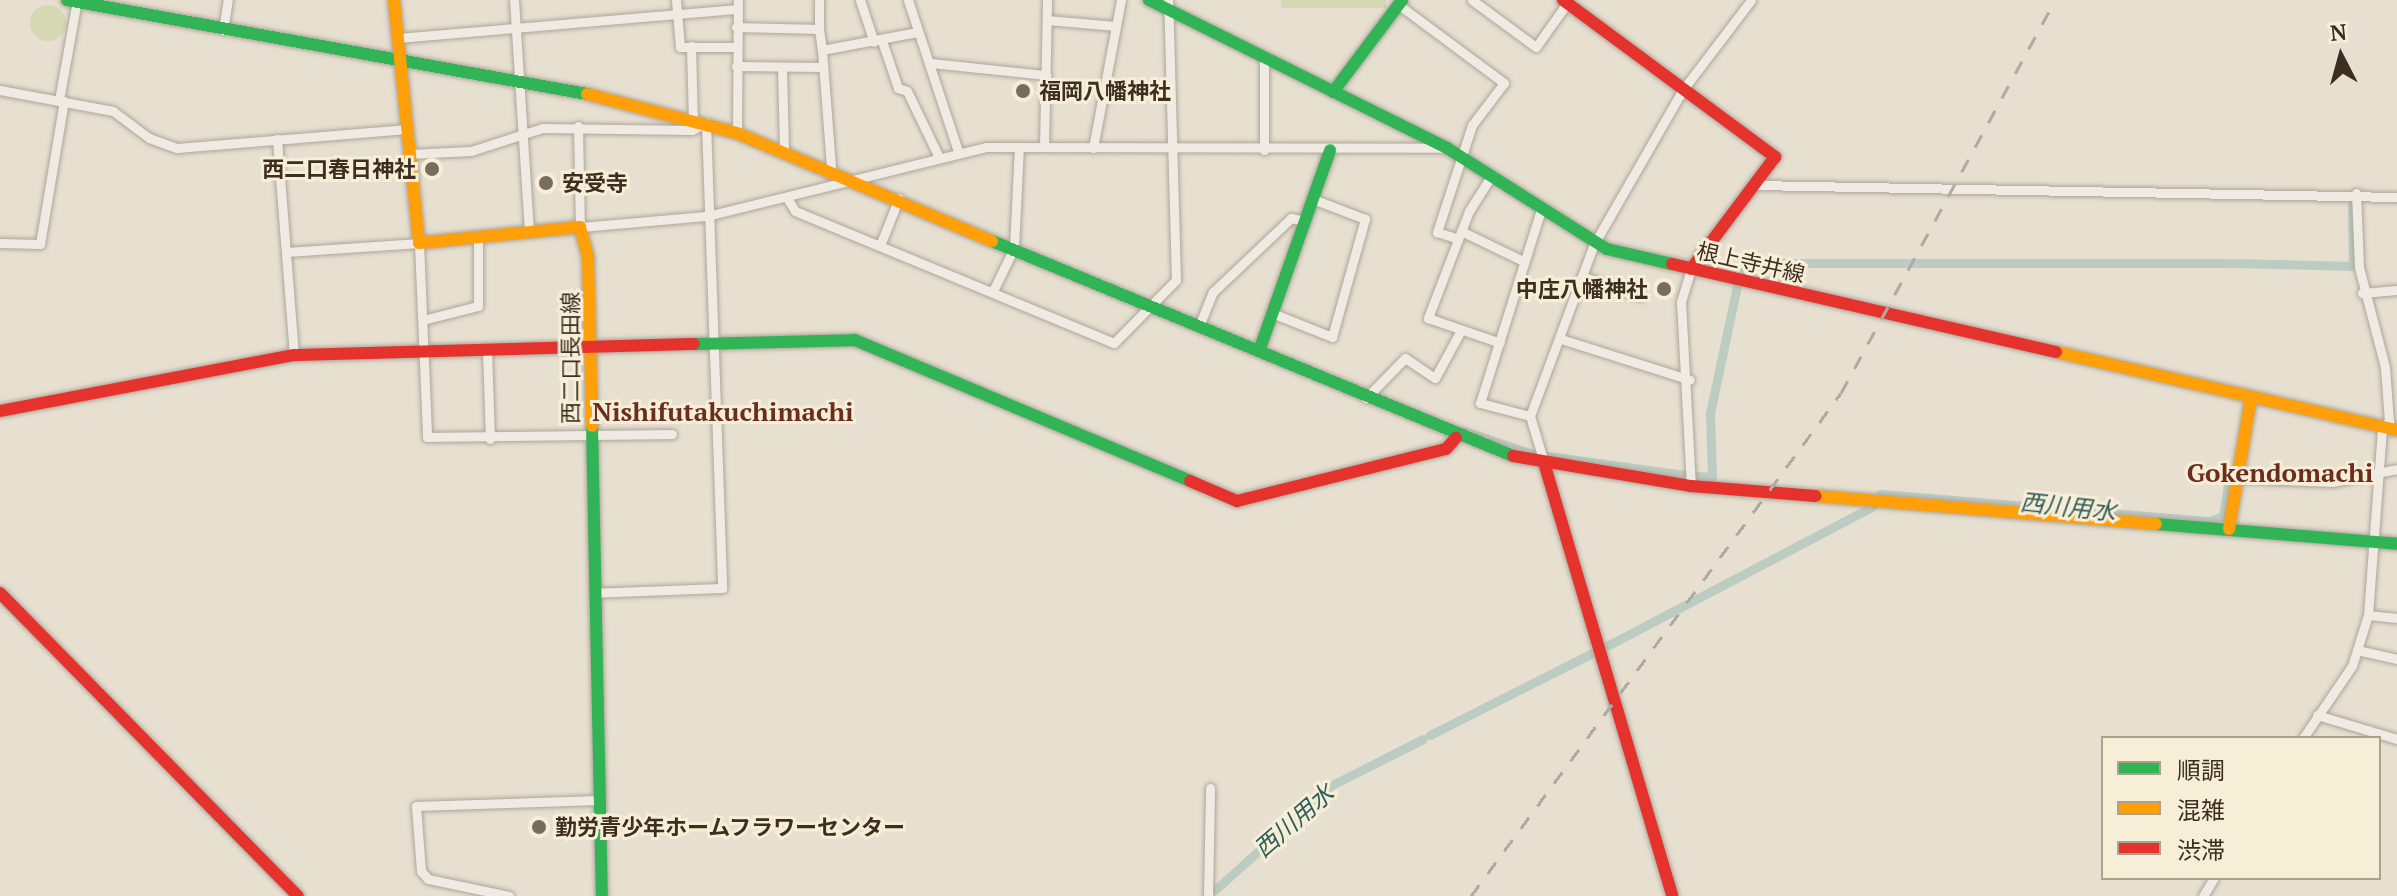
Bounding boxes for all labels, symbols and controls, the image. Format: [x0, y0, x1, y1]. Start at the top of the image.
north arrow [2301, 16, 2381, 96]
text: N [2329, 16, 2348, 47]
place label: 福岡八幡神社 [1039, 78, 1171, 104]
marker: 福岡八幡神社 [1014, 82, 1032, 100]
place label: 西二口春日神社 [262, 156, 416, 182]
marker: 西二口春日神社 [423, 160, 441, 178]
place label: 安受寺 [562, 170, 628, 196]
marker: 安受寺 [537, 174, 555, 192]
street label: 根上寺井線 [1694, 237, 1808, 287]
place label: 中庄八幡神社 [1516, 276, 1648, 302]
marker: 中庄八幡神社 [1655, 280, 1673, 298]
street label: 西二口長田線 [557, 292, 583, 424]
district label: Nishifutakuchimachi [592, 396, 854, 428]
district label: Gokendomachi [2187, 457, 2373, 489]
water label: 西川用水 [2019, 488, 2117, 526]
legend [2101, 736, 2381, 880]
text: 順調 [2177, 754, 2225, 786]
water label: 西川用水 [1248, 779, 1340, 863]
text: 混雑 [2177, 794, 2225, 826]
place label: 勤労青少年ホームフラワーセンター [555, 814, 907, 840]
marker: 勤労青少年ホームフラワーセンター [530, 818, 548, 836]
text: 渋滞 [2177, 834, 2225, 866]

